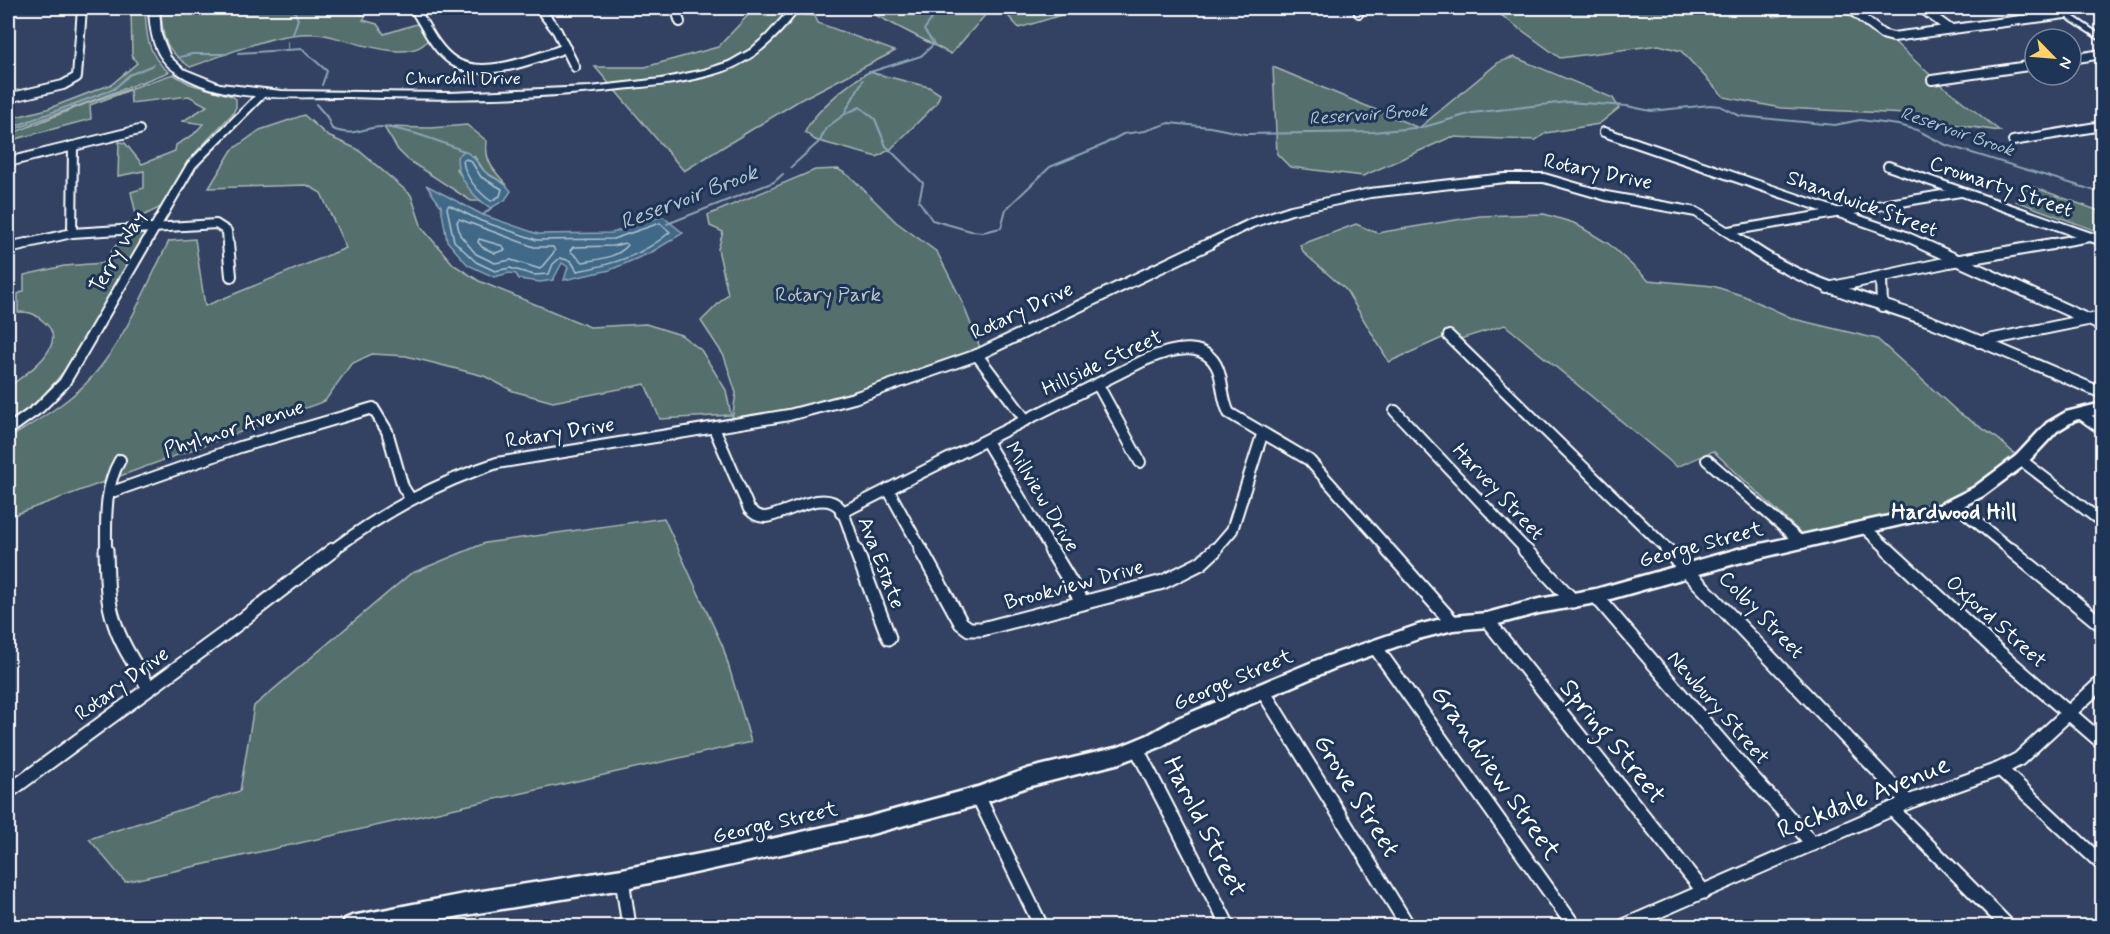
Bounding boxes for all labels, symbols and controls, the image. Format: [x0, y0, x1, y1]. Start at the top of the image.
north arrow [2023, 27, 2083, 87]
text: N [2053, 53, 2077, 72]
street label: Churchill Drive [405, 67, 521, 91]
water label: Reservoir Brook [1308, 99, 1429, 131]
water label: Reservoir Brook [1897, 101, 2018, 163]
street label: Rotary Drive [1541, 147, 1655, 197]
street label: Cromarty Street [1926, 149, 2077, 225]
water label: Reservoir Brook [616, 158, 763, 237]
street label: Shandwick Street [1782, 164, 1942, 244]
street label: Terry Way [83, 206, 153, 298]
street label: Rotary Drive [966, 275, 1078, 347]
park label: Rotary Park [775, 281, 881, 309]
street label: Hillside Street [1037, 323, 1167, 403]
street label: Phylmor Avenue [160, 393, 308, 465]
street label: Rotary Drive [503, 411, 617, 455]
street label: Millview Drive [998, 437, 1086, 557]
street label: Harvey Street [1446, 437, 1550, 547]
district label: Hardwood Hill [1891, 499, 2017, 527]
street label: Ava Estate [851, 513, 911, 613]
street label: George Street [1636, 515, 1767, 576]
street label: Brookview Drive [1001, 553, 1147, 617]
street label: Colby Street [1712, 565, 1810, 665]
street label: Oxford Street [1938, 569, 2053, 676]
street label: Rotary Drive [69, 640, 175, 728]
street label: George Street [1169, 642, 1298, 719]
street label: Newbury Street [1660, 645, 1776, 771]
street label: Spring Street [1549, 672, 1673, 814]
street label: Grandview Street [1422, 679, 1568, 867]
street label: Grove Street [1305, 728, 1407, 864]
street label: Rockdale Avenue [1773, 748, 1955, 848]
street label: Harold Street [1154, 751, 1254, 903]
street label: George Street [710, 795, 841, 852]

